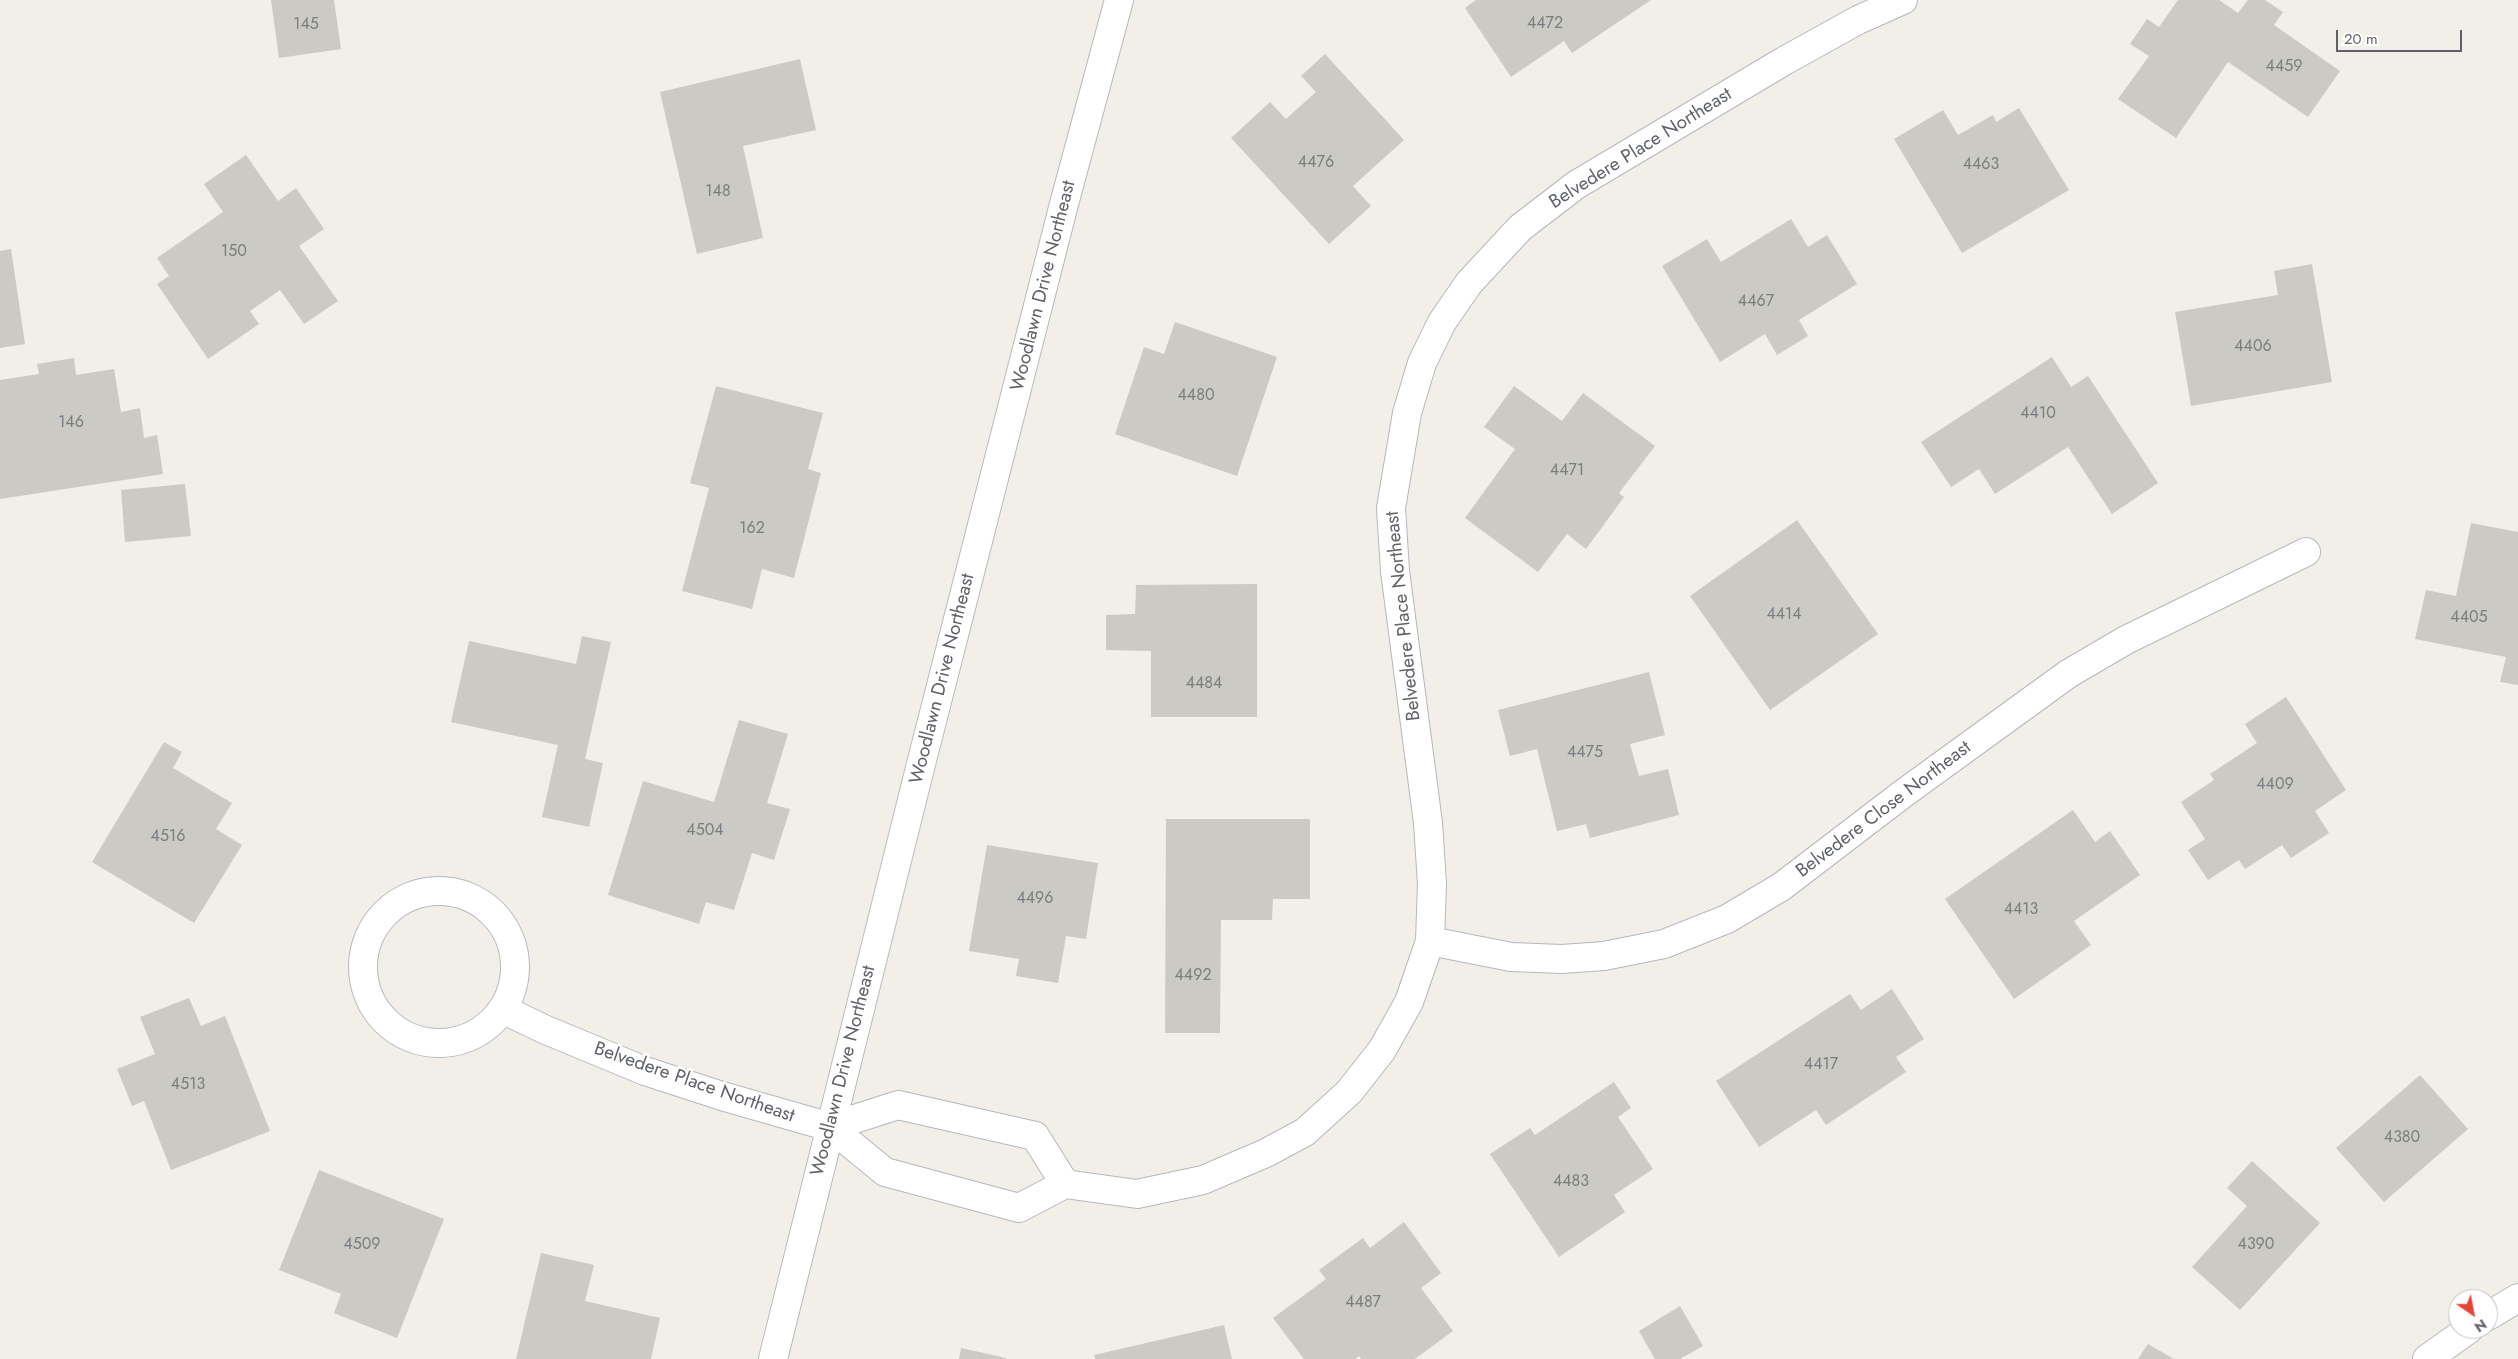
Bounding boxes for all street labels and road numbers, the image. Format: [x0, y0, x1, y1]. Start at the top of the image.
street label: Belvedere Place Northeast [1546, 83, 1736, 215]
street label: Woodlawn Drive Northeast [1007, 178, 1081, 394]
street label: Belvedere Place Northeast [1382, 510, 1426, 722]
street label: Woodlawn Drive Northeast [906, 571, 980, 787]
street label: Belvedere Close Northeast [1792, 737, 1976, 883]
street label: Woodlawn Drive Northeast [807, 963, 881, 1179]
street label: Belvedere Place Northeast [591, 1038, 797, 1128]

